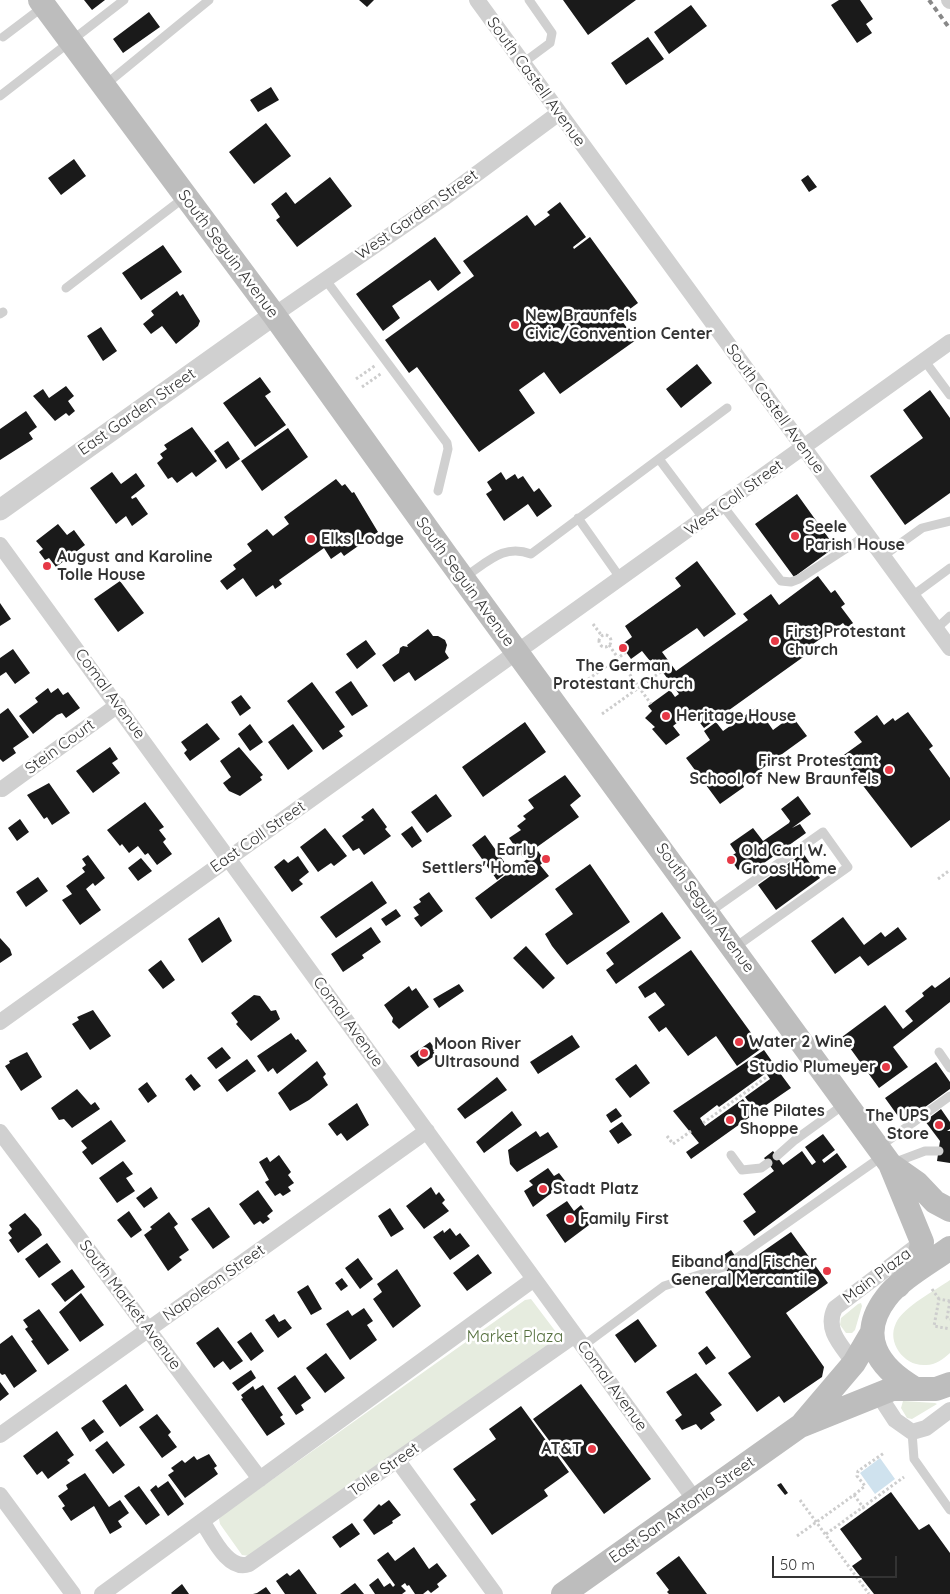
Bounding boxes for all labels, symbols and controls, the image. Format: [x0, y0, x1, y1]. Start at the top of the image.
street label: South Castell Avenue [483, 14, 589, 150]
street label: West Garden Street [352, 166, 482, 264]
street label: South Seguin Avenue [174, 186, 282, 322]
place label: New Braunfels Civic/Convention Center [525, 306, 713, 344]
marker: New Braunfels Civic/Convention Center [509, 319, 521, 331]
street label: South Castell Avenue [722, 341, 828, 477]
street label: East Garden Street [75, 364, 199, 460]
street label: West Coll Street [681, 456, 787, 540]
street label: South Seguin Avenue [412, 514, 518, 650]
place label: Seele Parish House [805, 517, 905, 555]
place label: Elks Lodge [321, 529, 404, 549]
marker: Seele Parish House [789, 530, 801, 542]
marker: Elks Lodge [305, 533, 317, 545]
place label: August and Karoline Tolle House [57, 547, 213, 585]
marker: August and Karoline Tolle House [41, 560, 53, 572]
place label: First Protestant Church [785, 622, 906, 660]
marker: First Protestant Church [769, 635, 781, 647]
marker: The German Protestant Church [617, 642, 629, 654]
street label: Comal Avenue [71, 645, 149, 743]
place label: The German Protestant Church [553, 656, 693, 694]
place label: Heritage House [676, 706, 796, 726]
marker: Heritage House [660, 710, 672, 722]
street label: Stein Court [22, 715, 98, 779]
place label: First Protestant School of New Braunfels [690, 751, 879, 789]
marker: First Protestant School of New Braunfels [883, 764, 895, 776]
street label: East Coll Street [207, 797, 309, 877]
place label: Early Settlers' Home [422, 840, 536, 878]
street label: South Seguin Avenue [652, 840, 758, 976]
place label: Old Carl W. Groos Home [741, 841, 837, 879]
marker: Early Settlers' Home [540, 853, 552, 865]
marker: Old Carl W. Groos Home [725, 854, 737, 866]
street label: Comal Avenue [309, 973, 387, 1071]
place label: Water 2 Wine [749, 1032, 853, 1052]
place label: Moon River Ultrasound [434, 1034, 521, 1072]
marker: Water 2 Wine [733, 1036, 745, 1048]
marker: Moon River Ultrasound [418, 1047, 430, 1059]
place label: Studio Plumeyer [749, 1057, 876, 1077]
marker: Studio Plumeyer [880, 1061, 892, 1073]
place label: The Pilates Shoppe [740, 1101, 825, 1139]
place label: The UPS Store [865, 1106, 929, 1144]
marker: The Pilates Shoppe [724, 1114, 736, 1126]
marker: The UPS Store [933, 1119, 945, 1131]
place label: Stadt Platz [553, 1179, 639, 1199]
marker: Stadt Platz [537, 1183, 549, 1195]
place label: Family First [580, 1209, 669, 1229]
marker: Family First [564, 1213, 576, 1225]
street label: South Market Avenue [75, 1236, 185, 1374]
street label: Napoleon Street [159, 1241, 269, 1325]
street label: Main Plaza [839, 1244, 915, 1308]
place label: Eiband and Fischer General Mercantile [671, 1252, 817, 1290]
marker: Eiband and Fischer General Mercantile [821, 1265, 833, 1277]
park label: Market Plaza [467, 1327, 563, 1347]
street label: Comal Avenue [573, 1337, 651, 1435]
street label: Tolle Street [345, 1439, 423, 1501]
place label: AT&T [541, 1439, 582, 1459]
marker: AT&T [586, 1443, 598, 1455]
street label: East San Antonio Street [605, 1452, 759, 1568]
scale bar [775, 1546, 900, 1578]
text: 50 m [780, 1555, 815, 1574]

